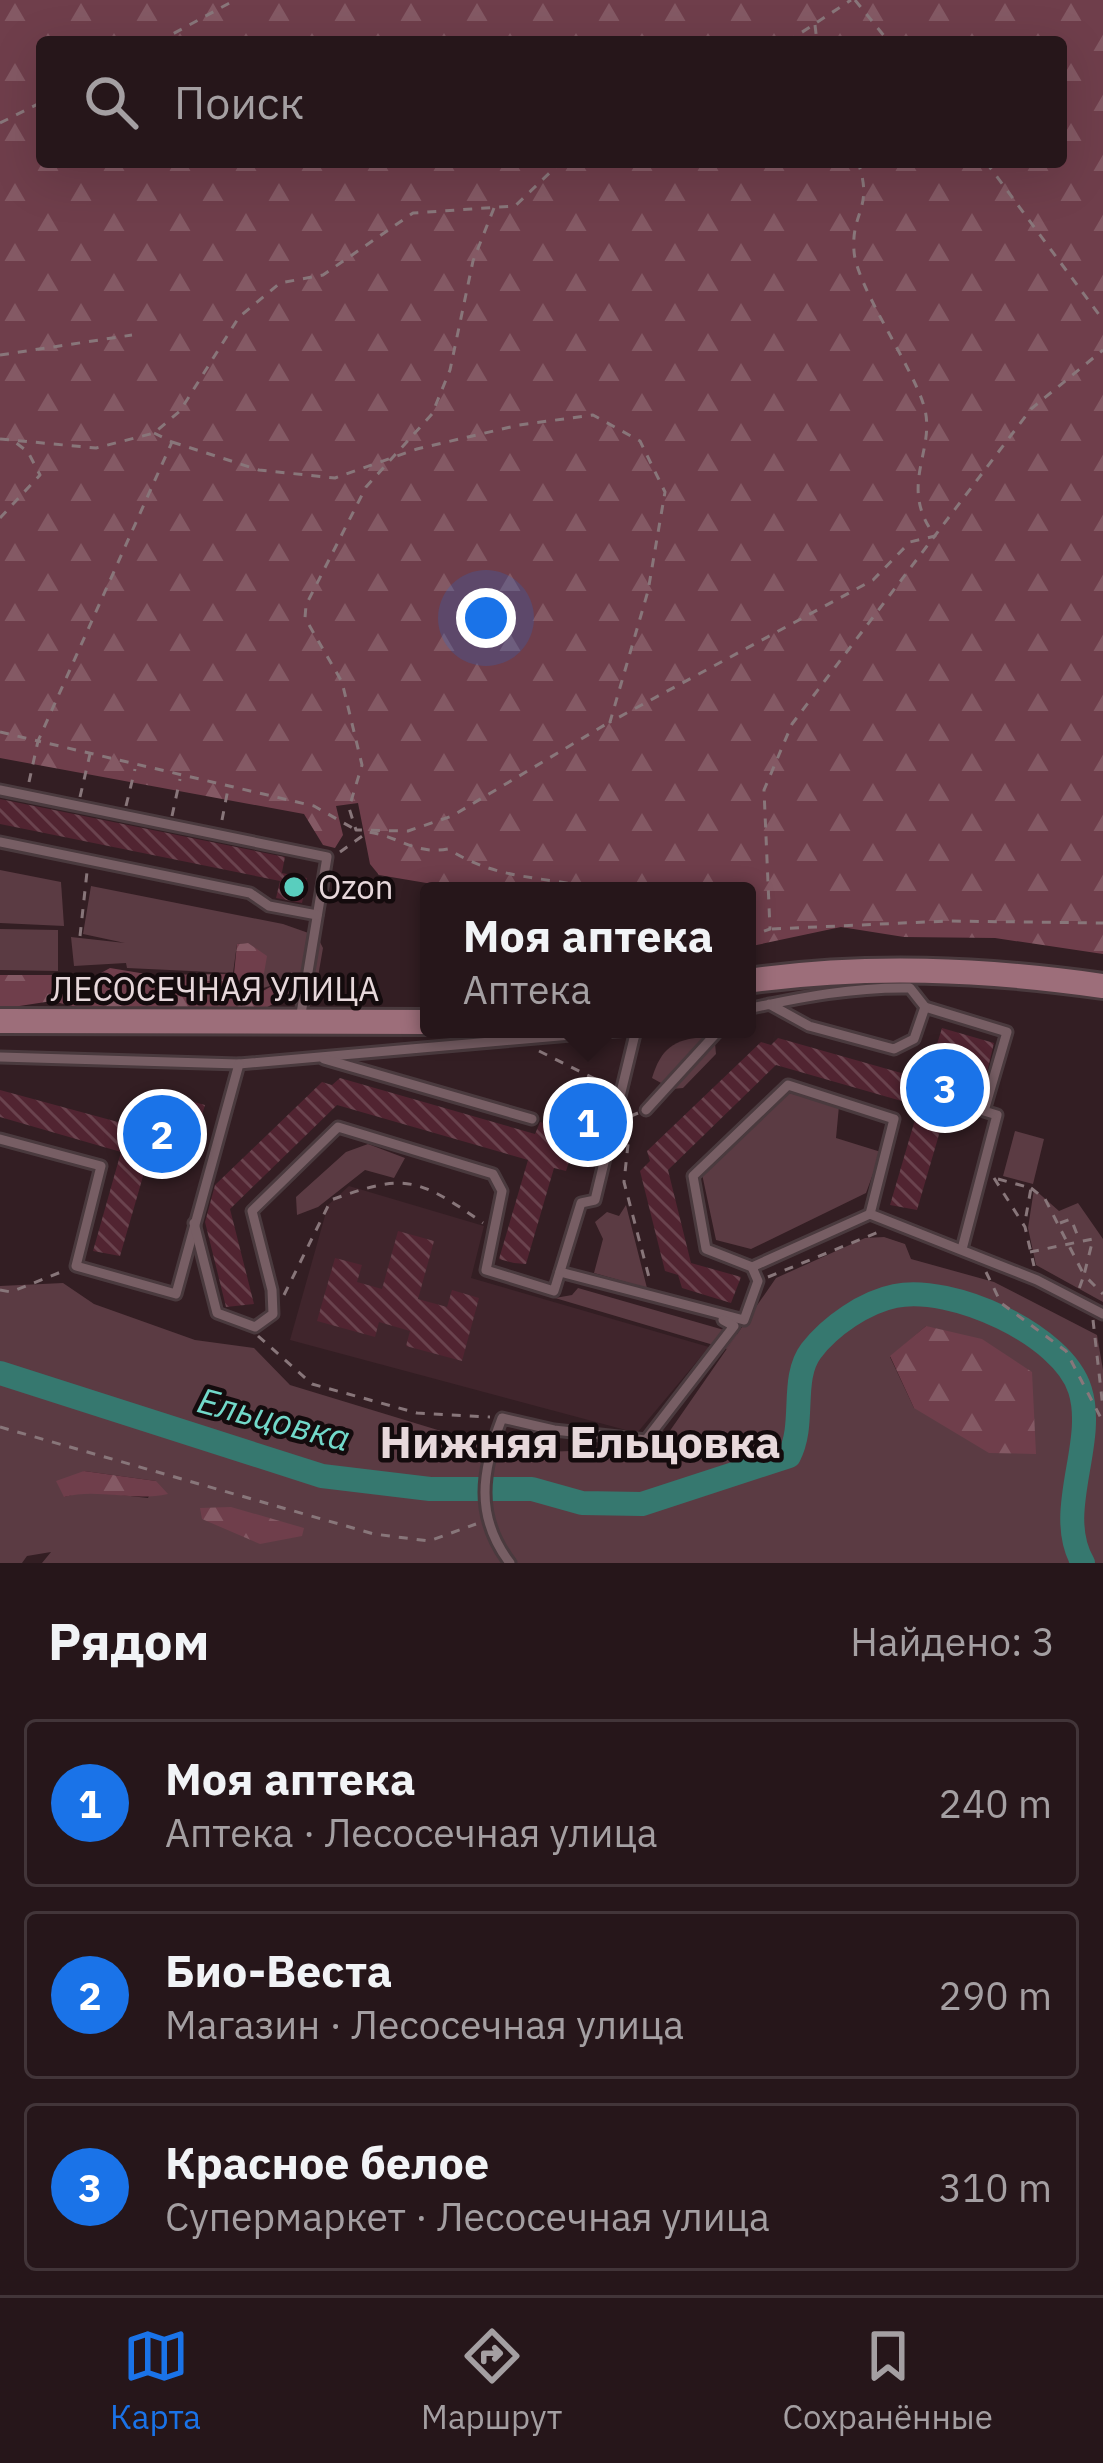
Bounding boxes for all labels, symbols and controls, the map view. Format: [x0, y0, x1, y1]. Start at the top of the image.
search box [36, 36, 1067, 168]
icon: search [78, 69, 144, 135]
text: Поиск [174, 73, 304, 131]
your location [456, 588, 516, 648]
place label: Ozon [318, 865, 394, 908]
marker: Ozon [281, 874, 307, 900]
popup [420, 882, 756, 1038]
text: Моя аптека [463, 906, 713, 964]
text: Аптека [463, 964, 591, 1015]
street label: ЛЕСОСЕЧНАЯ УЛИЦА [51, 967, 379, 1010]
pin: 3 [906, 1043, 984, 1133]
pin: 1 [549, 1077, 627, 1167]
pin: 2 [123, 1089, 201, 1179]
water label: Ельцовка [193, 1376, 356, 1461]
district label: Нижняя Ельцовка [379, 1412, 781, 1470]
text: Рядом [48, 1608, 210, 1674]
text: Найдено: 3 [850, 1616, 1055, 1667]
text: Моя аптека [165, 1749, 416, 1807]
text: 1 [78, 1778, 102, 1829]
text: 240 m [939, 1778, 1052, 1829]
text: Аптека · Лесосечная улица [165, 1807, 658, 1858]
text: Био-Веста [165, 1941, 392, 1999]
text: 2 [78, 1970, 102, 2021]
text: 290 m [939, 1970, 1052, 2021]
text: Магазин · Лесосечная улица [165, 1999, 684, 2050]
text: Красное белое [165, 2133, 489, 2191]
text: 3 [78, 2162, 102, 2213]
text: 310 m [939, 2162, 1052, 2213]
text: Супермаркет · Лесосечная улица [165, 2191, 770, 2242]
tab: Карта [110, 2323, 201, 2438]
tab: Маршрут [421, 2323, 562, 2438]
tab: Сохранённые [782, 2323, 993, 2438]

